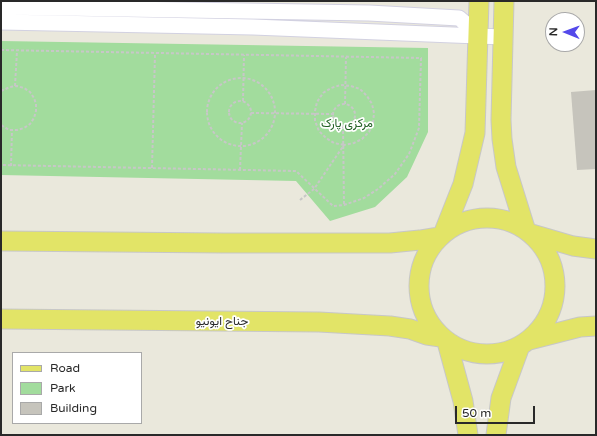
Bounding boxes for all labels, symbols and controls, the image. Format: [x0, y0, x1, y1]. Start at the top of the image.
north arrow [545, 12, 585, 52]
text: N [547, 27, 560, 36]
park label: مرکزی پارک [321, 117, 373, 131]
street label: جناح ایونیو [196, 315, 248, 329]
legend [12, 352, 142, 424]
text: Road [50, 361, 80, 375]
text: Park [50, 381, 76, 395]
scale bar [457, 398, 537, 424]
text: Building [50, 401, 97, 415]
text: 50 m [462, 406, 491, 420]

